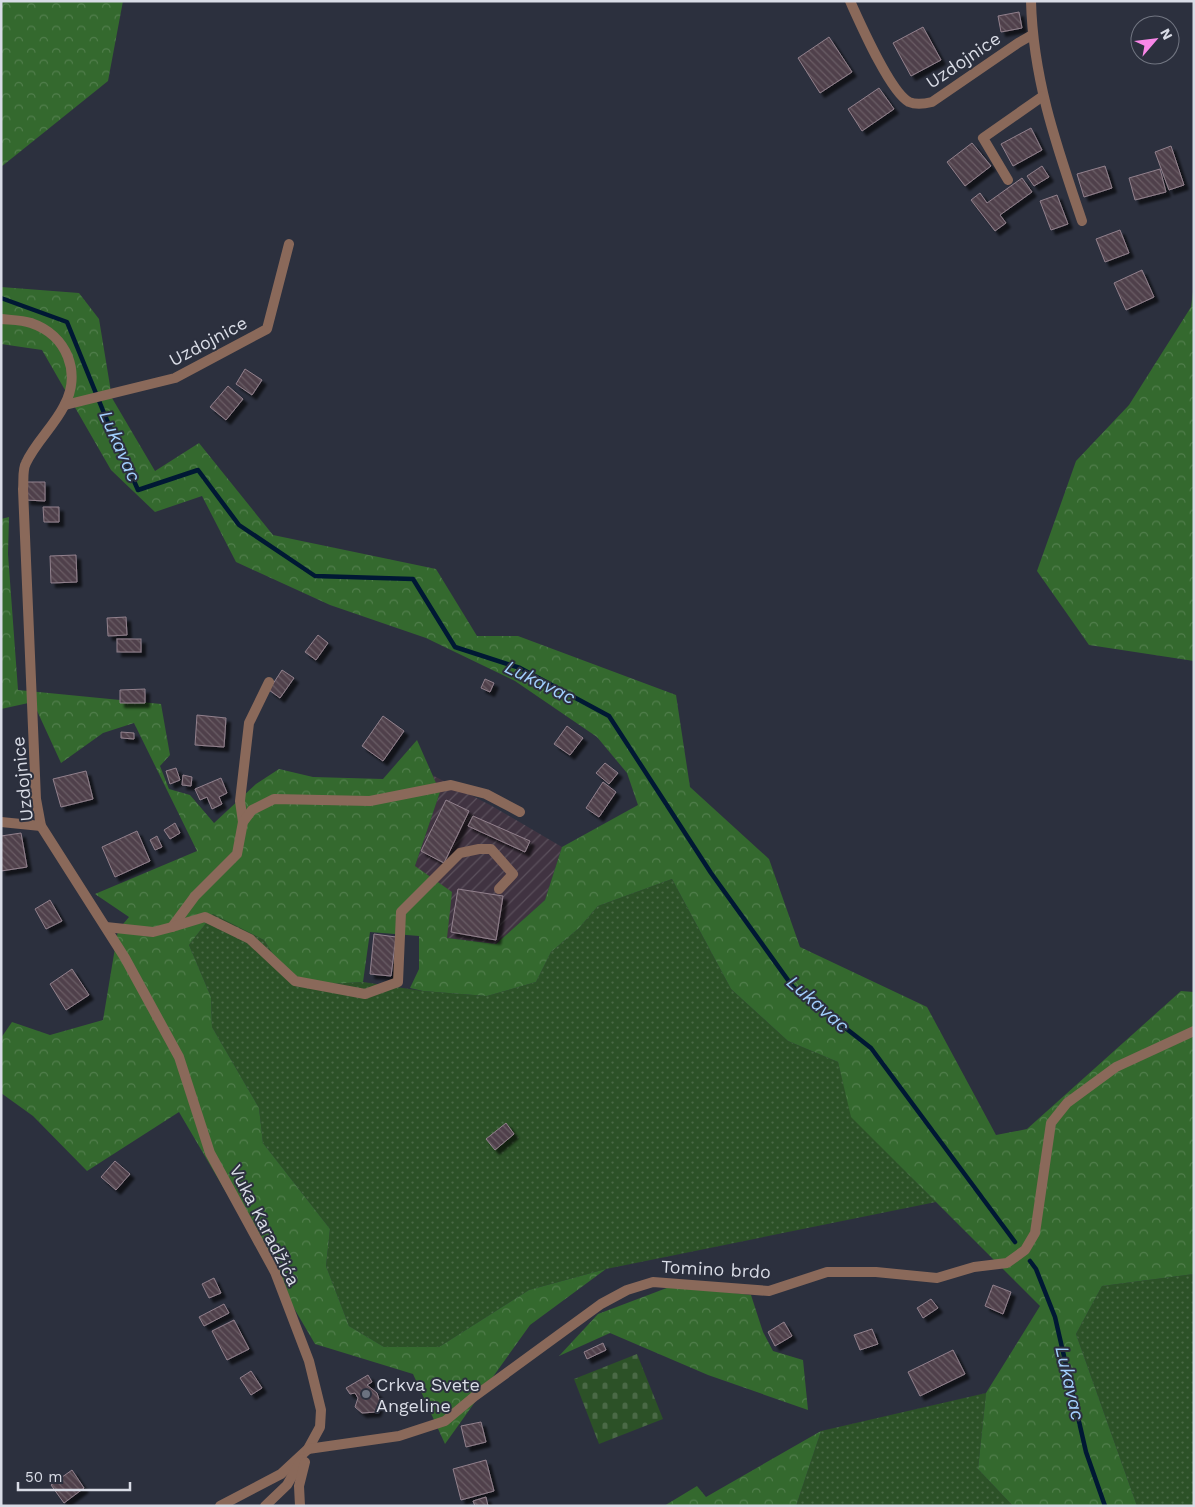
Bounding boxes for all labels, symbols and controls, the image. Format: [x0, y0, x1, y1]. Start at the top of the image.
north arrow [1130, 15, 1180, 65]
text: N [1157, 26, 1176, 42]
street label: Uzdojnice [922, 27, 1004, 93]
street label: Uzdojnice [165, 312, 251, 370]
water label: Lukavac [94, 407, 146, 485]
water label: Lukavac [501, 655, 579, 709]
street label: Uzdojnice [7, 735, 37, 823]
water label: Lukavac [782, 971, 854, 1037]
street label: Vuka Karadžića [225, 1161, 305, 1289]
street label: Tomino brdo [660, 1256, 772, 1282]
water label: Lukavac [1050, 1344, 1090, 1422]
place label: Crkva Svete Angeline [376, 1374, 480, 1416]
marker: Crkva Svete Angeline [360, 1388, 372, 1400]
scale bar [18, 1460, 130, 1492]
text: 50 m [25, 1468, 62, 1486]

